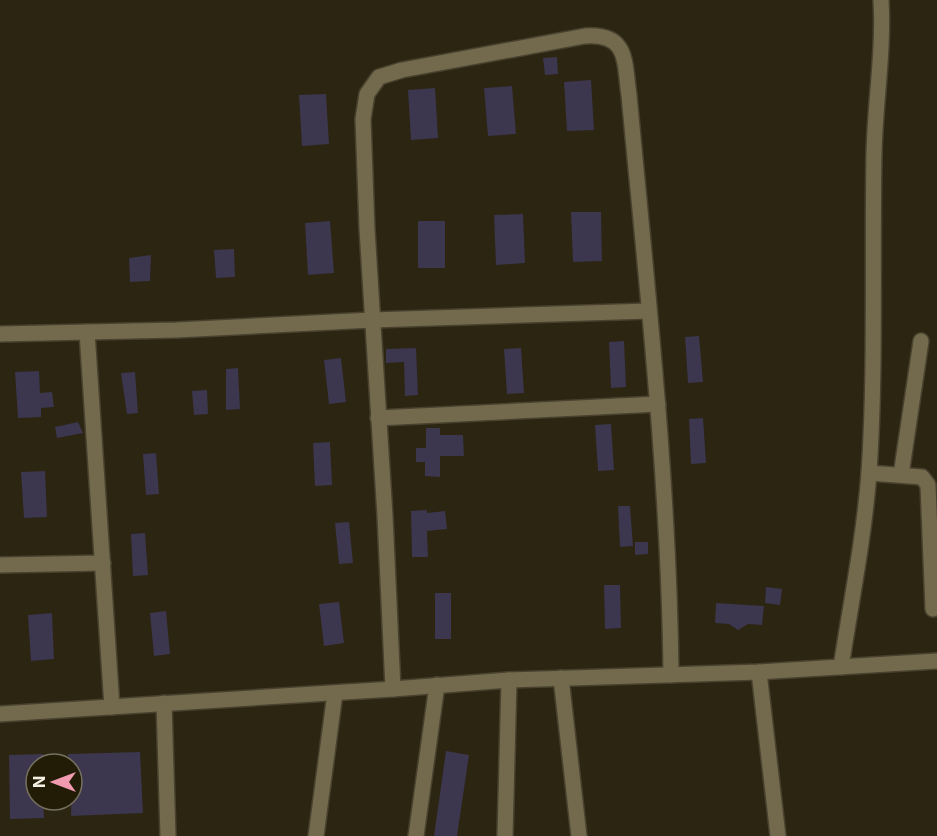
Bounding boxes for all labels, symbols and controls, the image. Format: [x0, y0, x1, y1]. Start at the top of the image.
north arrow [24, 752, 84, 812]
text: N [29, 776, 49, 788]

